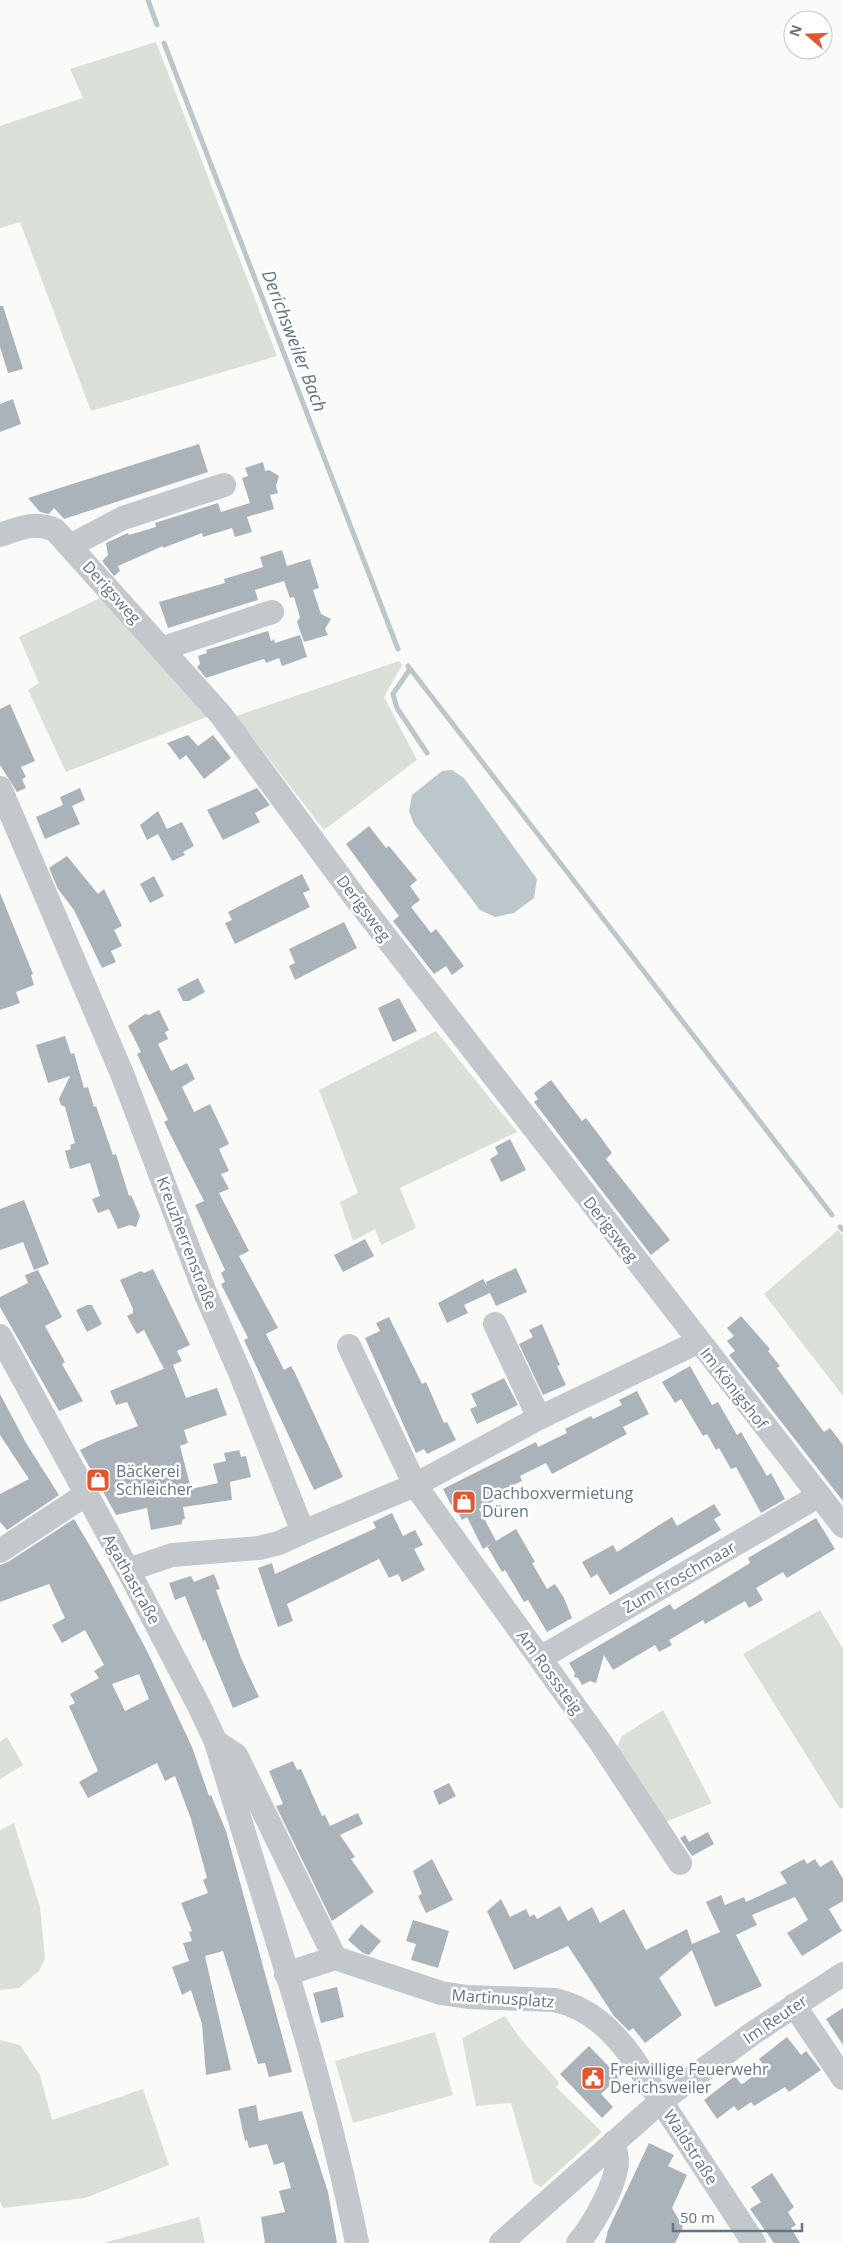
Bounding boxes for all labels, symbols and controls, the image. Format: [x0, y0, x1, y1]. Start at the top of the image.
north arrow [783, 10, 833, 60]
text: N [784, 22, 806, 39]
water label: Derichsweiler Bach [257, 266, 333, 415]
street label: Derigsweg [78, 556, 146, 628]
street label: Derigsweg [332, 870, 396, 946]
street label: Kreuzherrenstraße [151, 1173, 223, 1313]
street label: Derigsweg [578, 1192, 644, 1267]
street label: Im Königshof [695, 1343, 774, 1435]
place label: Bäckerei Schleicher [116, 1460, 193, 1500]
shop icon: Bäckerei Schleicher [85, 1467, 111, 1493]
place label: Dachboxvermietung Düren [482, 1482, 633, 1522]
shop icon: Dachboxvermietung Düren [451, 1489, 477, 1515]
street label: Agathastraße [98, 1530, 166, 1628]
street label: Zum Froschmaar [619, 1536, 740, 1618]
street label: Am Rosssteig [512, 1626, 588, 1719]
street label: Martinusplatz [451, 1983, 555, 2013]
street label: Im Reuter [738, 1989, 812, 2049]
place label: Freiwillige Feuerwehr Derichsweiler [610, 2058, 769, 2098]
public building icon: Freiwillige Feuerwehr Derichsweiler [580, 2065, 606, 2091]
street label: Waldstraße [659, 2105, 723, 2189]
scale bar [673, 2200, 802, 2232]
text: 50 m [680, 2207, 715, 2227]

